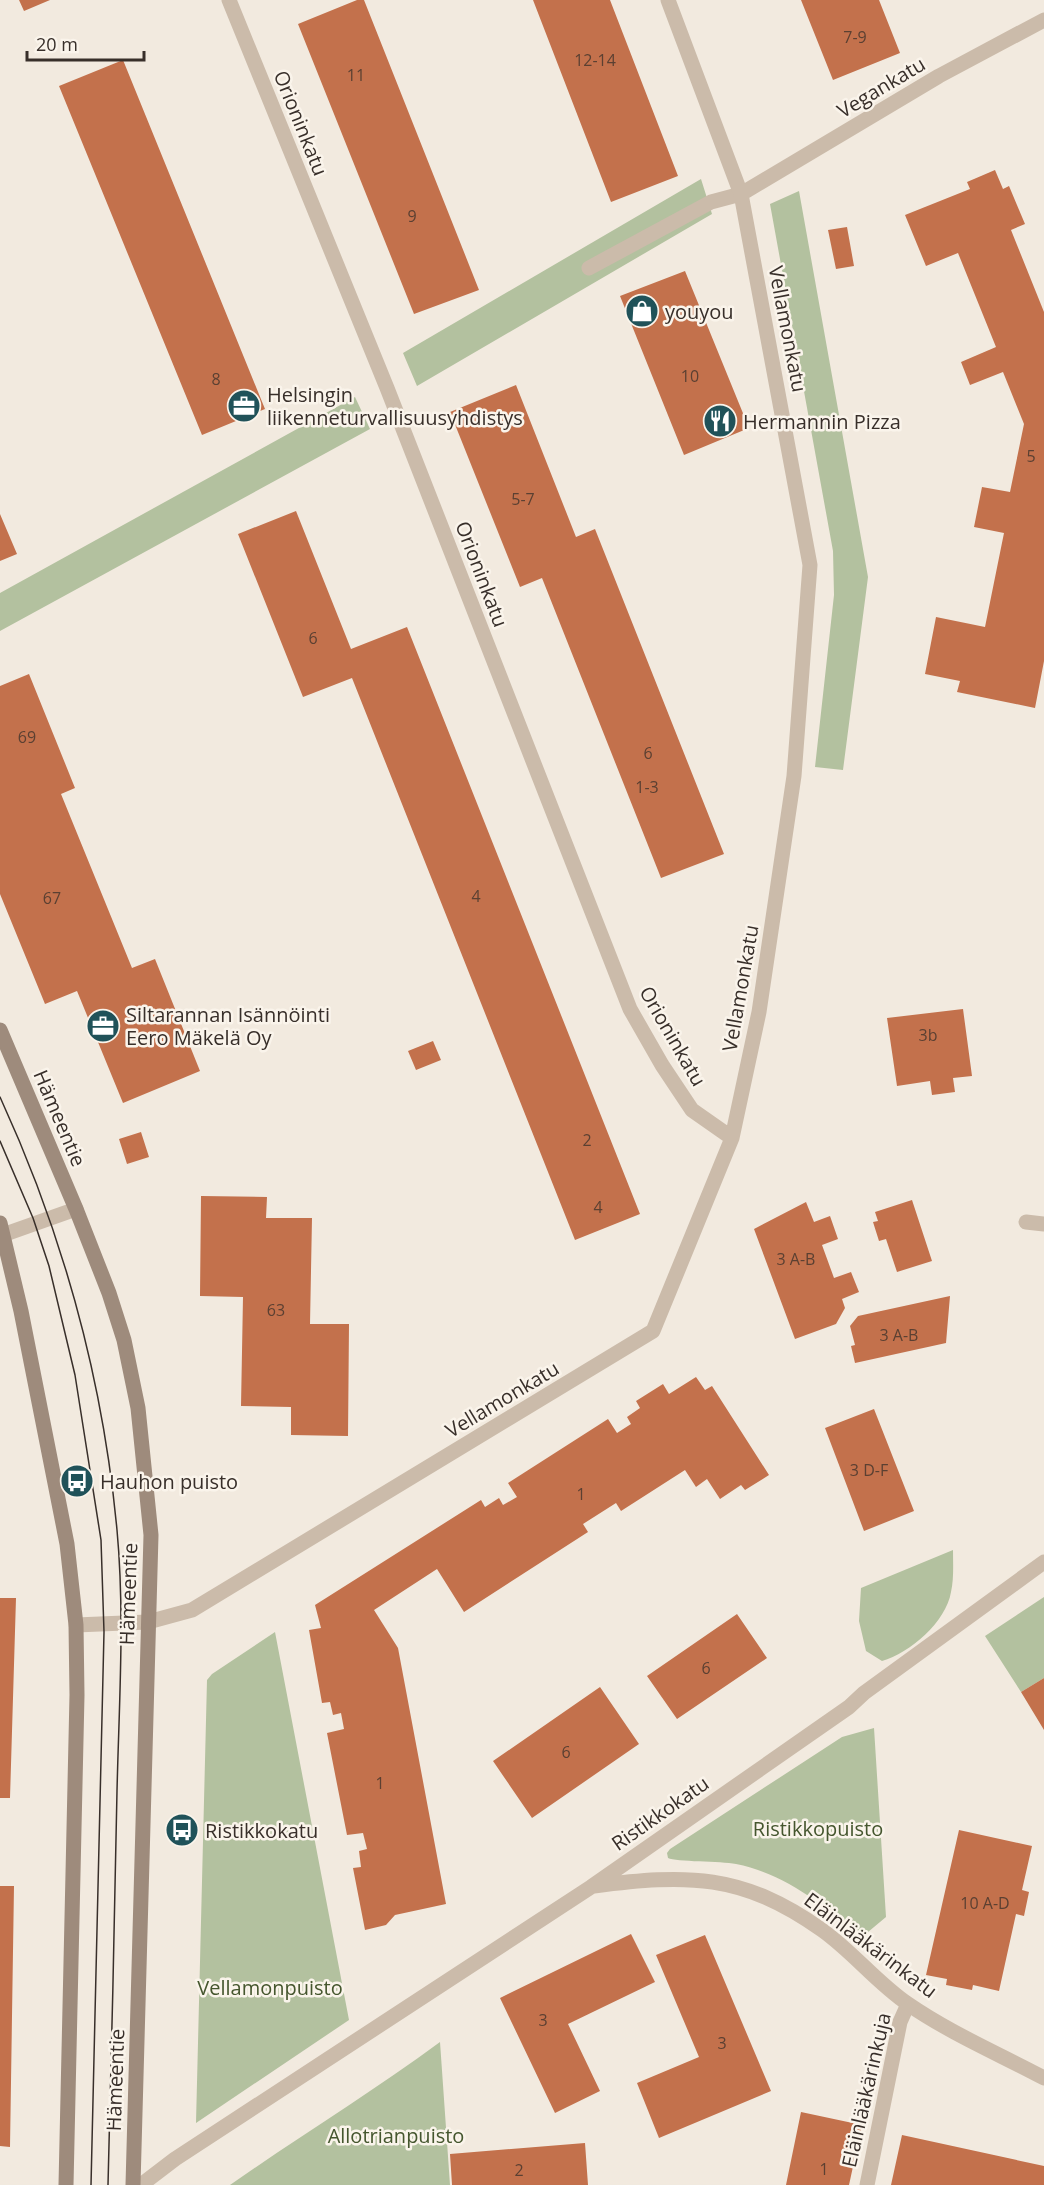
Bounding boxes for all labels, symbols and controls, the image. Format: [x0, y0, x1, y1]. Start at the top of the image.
scale bar [27, 24, 144, 62]
house number: 7-9 [843, 26, 867, 48]
text: 20 m [36, 32, 78, 56]
house number: 12-14 [574, 49, 616, 71]
street label: Vegankatu [832, 50, 930, 124]
house number: 11 [347, 64, 365, 86]
street label: Orioninkatu [268, 66, 334, 180]
house number: 9 [407, 205, 417, 227]
street label: Vellamonkatu [763, 264, 813, 394]
shop icon: youyou [624, 293, 660, 329]
place label: youyou [665, 298, 734, 325]
house number: 10 [681, 365, 699, 387]
house number: 8 [211, 368, 221, 390]
place label: Helsingin liikenneturvallisuusyhdistys [267, 381, 523, 431]
office icon: Helsingin liikenneturvallisuusyhdistys [226, 388, 262, 424]
restaurant icon: Hermannin Pizza [702, 403, 738, 439]
place label: Hermannin Pizza [743, 408, 901, 435]
house number: 5 [1026, 445, 1036, 467]
house number: 5-7 [511, 488, 535, 510]
street label: Orioninkatu [449, 517, 515, 631]
house number: 6 [308, 627, 318, 649]
house number: 69 [18, 726, 36, 748]
house number: 6 [643, 742, 653, 764]
house number: 1-3 [635, 776, 659, 798]
house number: 4 [471, 885, 481, 907]
house number: 67 [43, 887, 61, 909]
street label: Vellamonkatu [716, 923, 764, 1053]
street label: Orioninkatu [633, 981, 713, 1091]
place label: Siltarannan Isännöinti Eero Mäkelä Oy [126, 1001, 330, 1051]
office icon: Siltarannan Isännöinti Eero Mäkelä Oy [85, 1008, 121, 1044]
house number: 3b [919, 1024, 937, 1046]
street label: Hämeentie [28, 1066, 92, 1170]
house number: 2 [582, 1129, 592, 1151]
house number: 4 [593, 1196, 603, 1218]
house number: 3 A-B [777, 1248, 815, 1270]
house number: 63 [267, 1299, 285, 1321]
house number: 3 A-B [880, 1324, 918, 1346]
street label: Vellamonkatu [440, 1354, 564, 1444]
house number: 3 D-F [850, 1459, 888, 1481]
bus stop icon: Hauhon puisto [59, 1463, 95, 1499]
place label: Hauhon puisto [100, 1468, 238, 1495]
house number: 1 [576, 1483, 586, 1505]
street label: Hämeentie [113, 1542, 143, 1646]
house number: 6 [701, 1657, 711, 1679]
house number: 6 [561, 1741, 571, 1763]
street label: Ristikkokatu [606, 1769, 714, 1857]
house number: 1 [375, 1772, 385, 1794]
bus stop icon: Ristikkokatu [164, 1812, 200, 1848]
park label: Ristikkopuisto [753, 1815, 883, 1842]
place label: Ristikkokatu [205, 1817, 318, 1844]
street label: Eläinlääkärinkatu [799, 1886, 943, 2004]
house number: 10 A-D [960, 1892, 1010, 1914]
park label: Vellamonpuisto [197, 1974, 343, 2001]
house number: 3 [538, 2009, 548, 2031]
street label: Eläinlääkärinkuja [835, 2010, 897, 2170]
street label: Hämeentie [100, 2028, 130, 2132]
house number: 3 [717, 2032, 727, 2054]
park label: Allotrianpuisto [328, 2122, 464, 2149]
house number: 1 [819, 2158, 829, 2180]
house number: 2 [514, 2159, 524, 2181]

